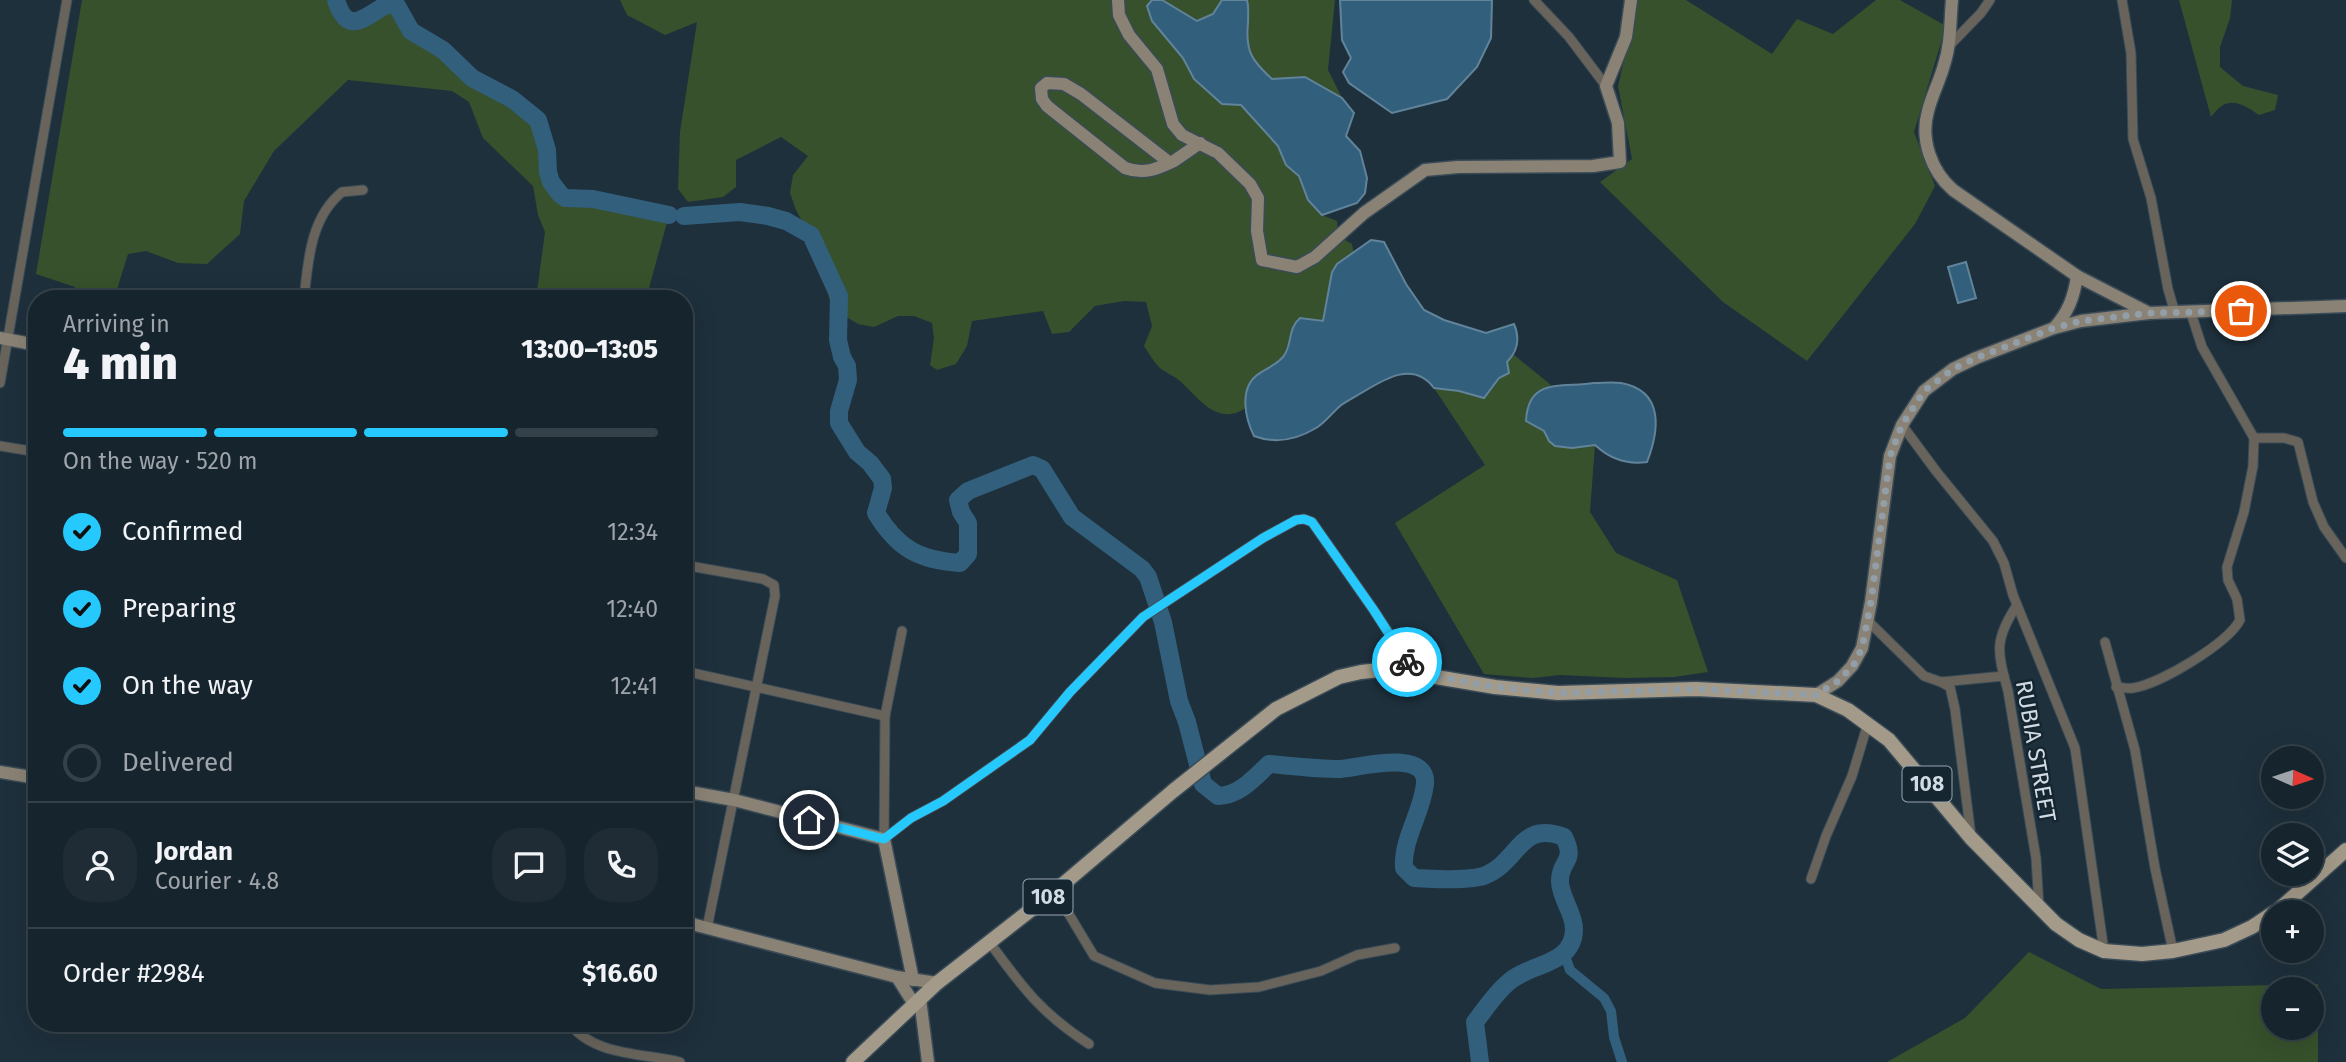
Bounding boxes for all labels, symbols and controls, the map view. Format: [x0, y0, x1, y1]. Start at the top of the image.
pin [2211, 281, 2271, 341]
icon: bag [2222, 292, 2260, 330]
text: Arriving in [63, 310, 170, 338]
text: 13:00–13:05 [521, 334, 658, 365]
text: 4 min [63, 336, 178, 391]
text: On the way · 520 m [63, 447, 258, 475]
icon: check [63, 513, 101, 551]
text: Confirmed [122, 516, 243, 547]
text: 12:34 [607, 518, 658, 546]
icon: check [63, 590, 101, 628]
text: Preparing [122, 593, 235, 624]
text: 12:40 [606, 595, 658, 623]
courier [1372, 627, 1442, 697]
icon: bike [1388, 643, 1426, 681]
icon: check [63, 667, 101, 705]
text: On the way [122, 670, 253, 701]
text: 12:41 [610, 672, 658, 700]
street label: RUBIA STREET [2010, 678, 2062, 824]
north arrow [2261, 746, 2324, 808]
map controls [2261, 746, 2324, 1040]
text: Delivered [122, 747, 234, 778]
road number: 108 [1902, 766, 1952, 802]
pin [779, 790, 839, 850]
icon: home [790, 801, 828, 839]
button: layers [2261, 823, 2324, 886]
button: person [63, 828, 137, 902]
button: chat [492, 828, 566, 902]
button: phone [584, 828, 658, 902]
text: Jordan [155, 836, 233, 867]
text: Courier · 4.8 [155, 867, 279, 895]
road number: 108 [1024, 880, 1072, 914]
button: + [2261, 900, 2324, 963]
text: Order #2984 [63, 958, 205, 989]
text: $16.60 [582, 958, 658, 989]
button: − [2261, 977, 2324, 1040]

